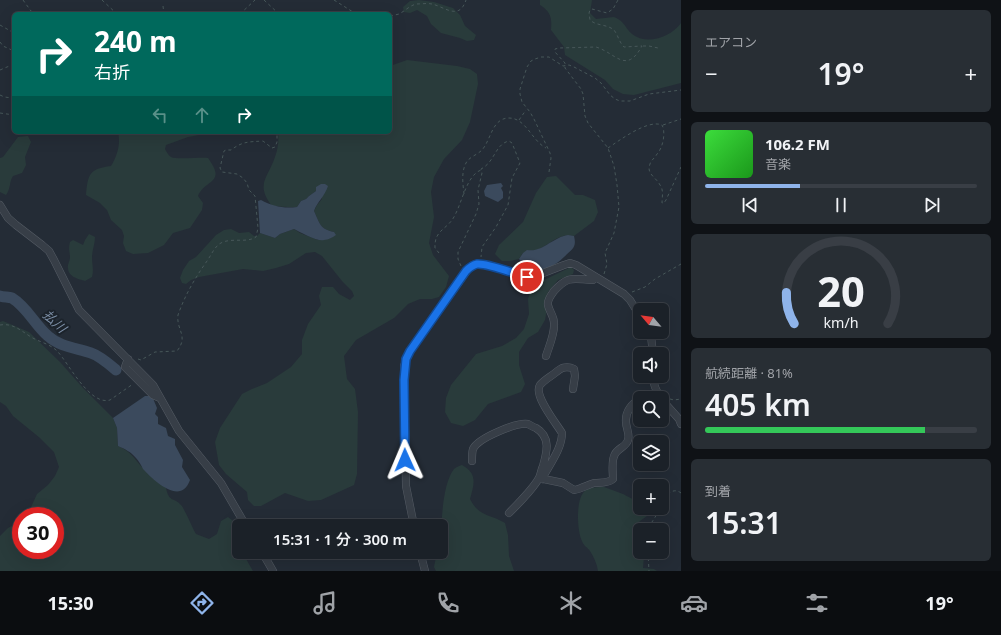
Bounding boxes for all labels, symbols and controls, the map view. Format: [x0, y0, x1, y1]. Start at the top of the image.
text: 240 m [94, 22, 177, 60]
icon: right [28, 28, 80, 80]
text: エアコン [705, 33, 757, 51]
text: 19° [817, 53, 865, 94]
text: − [705, 58, 718, 88]
text: + [964, 58, 977, 88]
text: 右折 [94, 60, 130, 84]
icon: left [149, 104, 171, 126]
icon: ahead [191, 104, 213, 126]
icon: right [233, 104, 255, 126]
text: 106.2 FM [765, 134, 830, 154]
text: 音楽 [765, 155, 791, 173]
icon: previous [739, 194, 761, 216]
icon: pause [830, 194, 852, 216]
icon: next [921, 194, 943, 216]
pin [510, 260, 544, 294]
text: 20 [817, 262, 865, 318]
icon: arrive [516, 266, 538, 288]
north arrow [633, 303, 669, 339]
map controls [633, 303, 669, 559]
water label: 払川 [39, 306, 72, 338]
text: km/h [823, 312, 859, 331]
button: sound [633, 347, 669, 383]
text: 航続距離 · 81% [705, 364, 793, 382]
text: 405 km [705, 384, 811, 425]
button: search [633, 391, 669, 427]
button: layers [633, 435, 669, 471]
position arrow [384, 439, 426, 481]
button: + [633, 479, 669, 515]
text: 到着 [705, 482, 731, 500]
text: 15:31 [705, 502, 782, 543]
speed limit sign: 30 [12, 507, 64, 559]
button: − [633, 523, 669, 559]
text: 15:31 · 1 分 · 300 m [273, 529, 407, 549]
icon: directions [188, 589, 216, 617]
icon: music [311, 589, 339, 617]
icon: phone [434, 589, 462, 617]
icon: climate [557, 589, 585, 617]
icon: car [680, 589, 708, 617]
icon: filters [803, 589, 831, 617]
text: 15:30 [47, 591, 94, 615]
text: 19° [925, 591, 954, 615]

